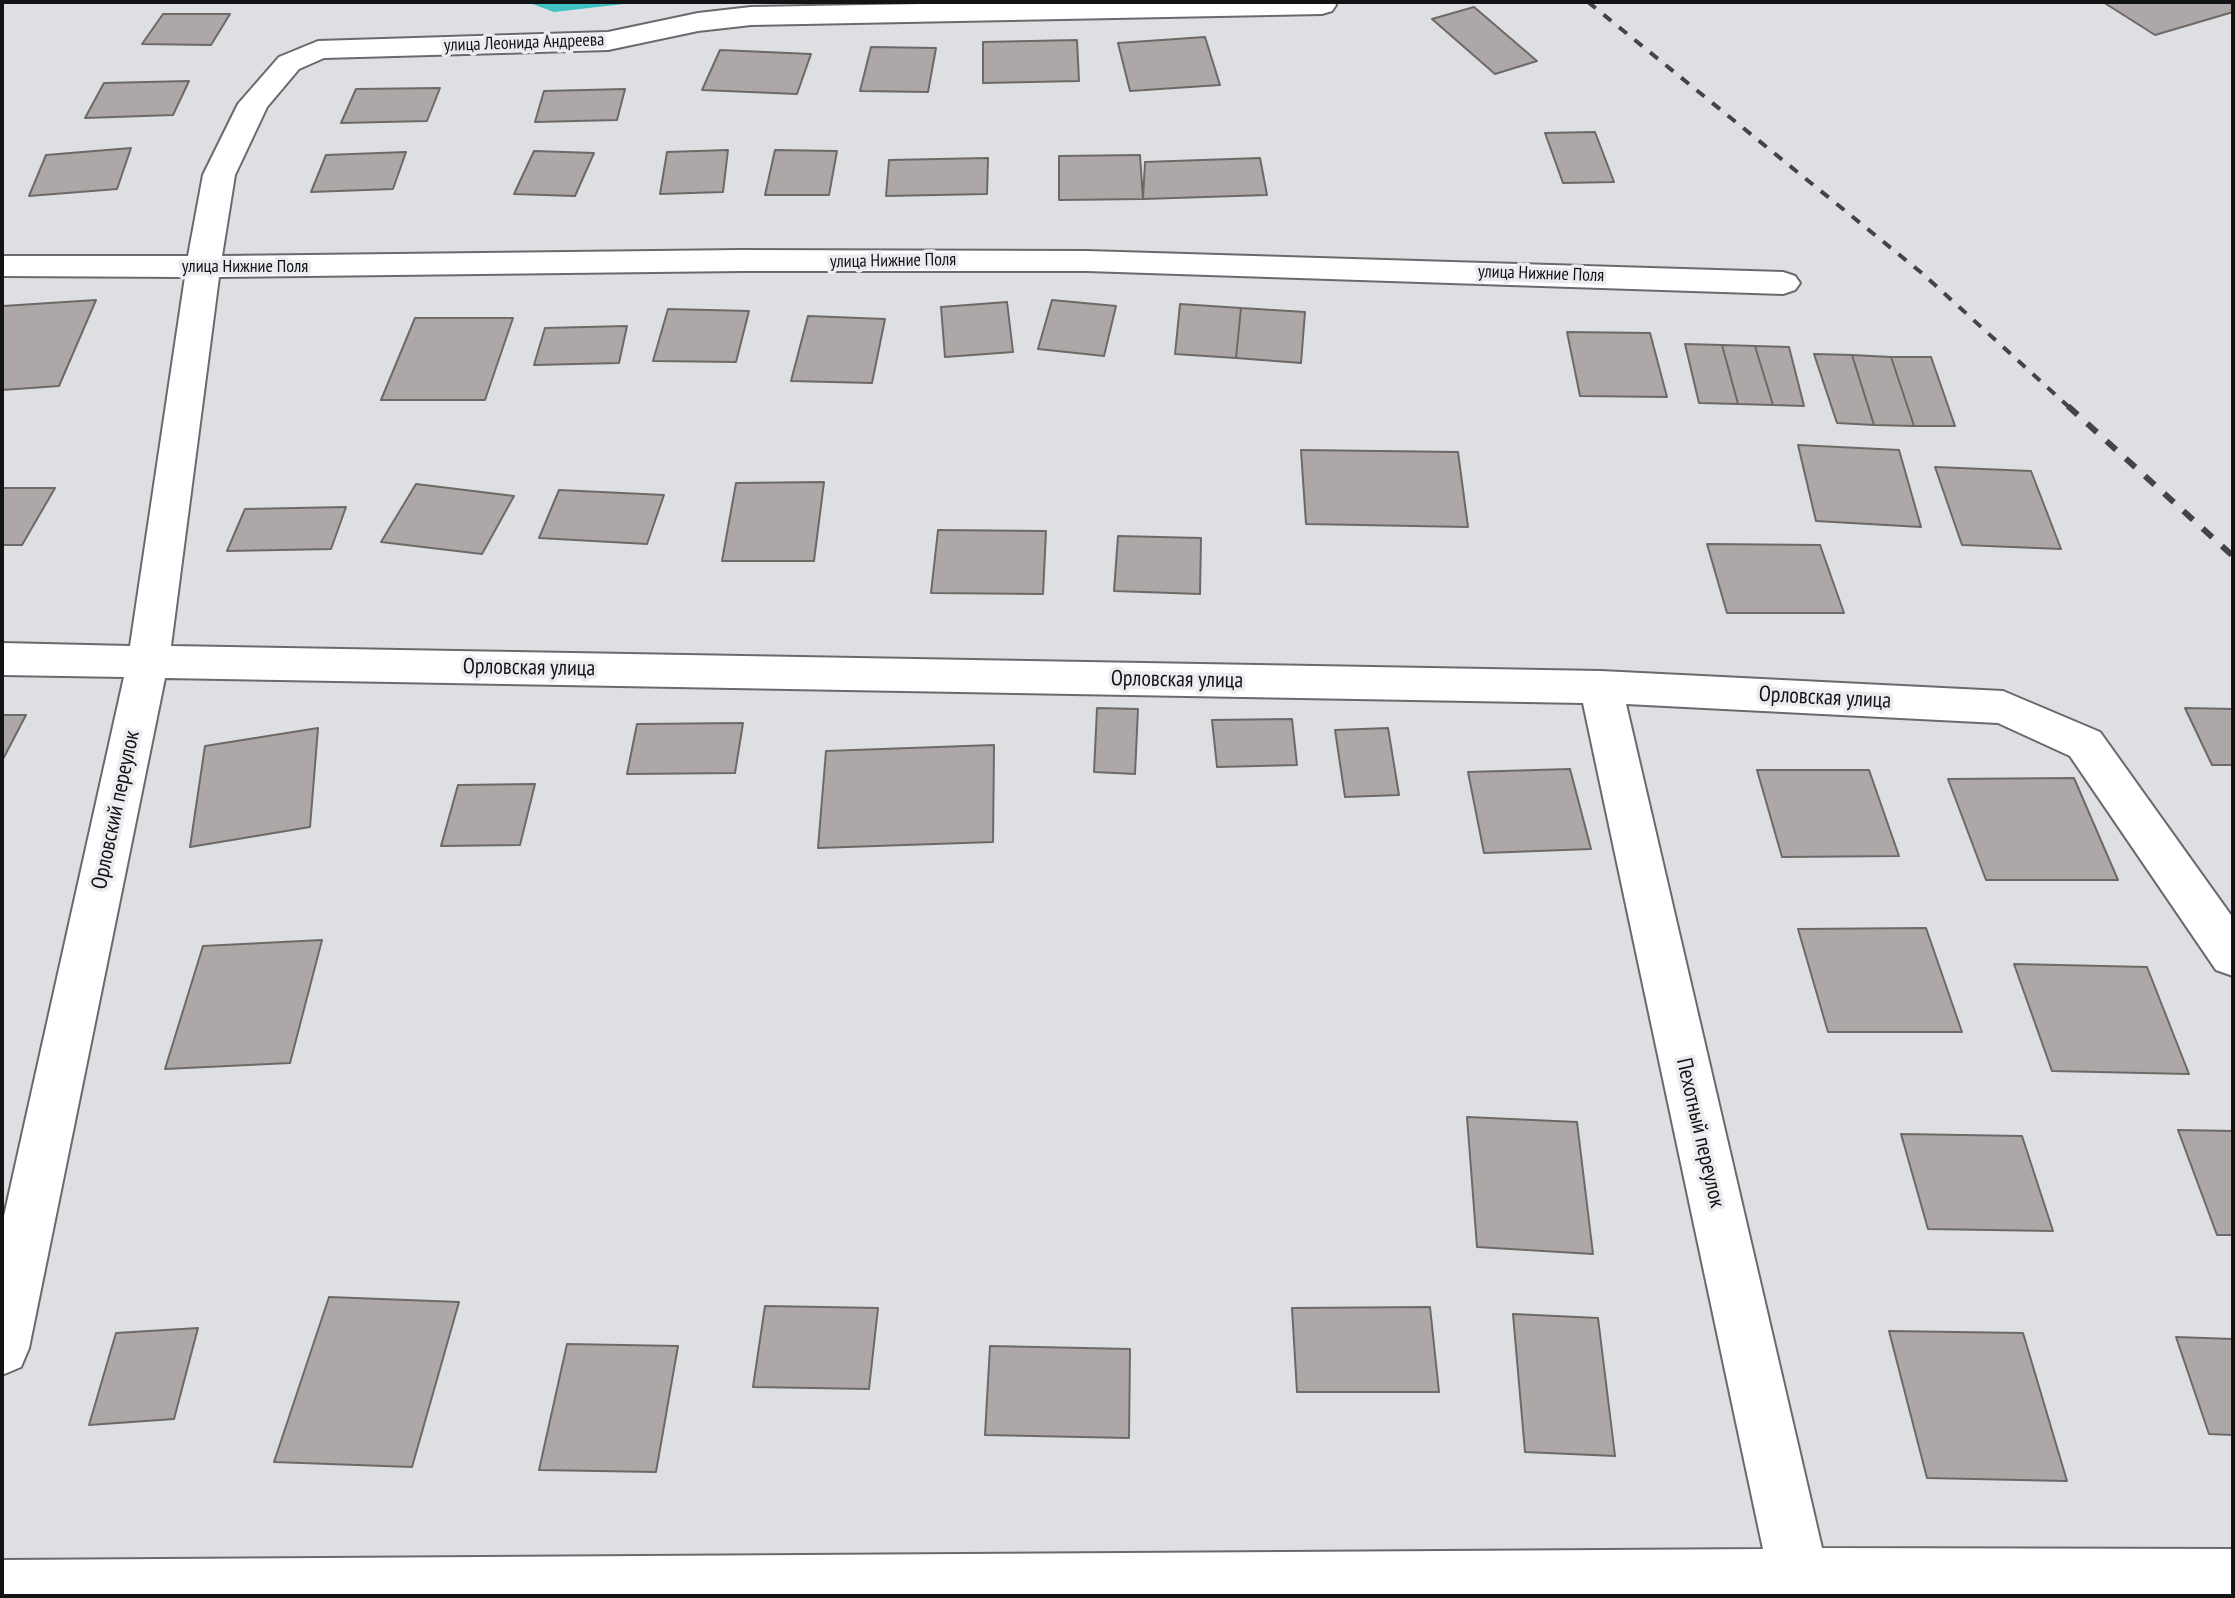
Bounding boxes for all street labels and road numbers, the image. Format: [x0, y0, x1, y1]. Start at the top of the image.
street label: улица Леонида Андреева [443, 29, 605, 57]
street label: улица Нижние Поля [830, 249, 956, 273]
street label: улица Нижние Поля [182, 256, 308, 278]
street label: улица Нижние Поля [1477, 261, 1605, 287]
street label: Орловская улица [463, 654, 595, 682]
street label: Орловская улица [1111, 666, 1243, 694]
street label: Орловская улица [1758, 681, 1892, 715]
street label: Орловский переулок [86, 728, 146, 892]
street label: Пехотный переулок [1670, 1056, 1730, 1210]

